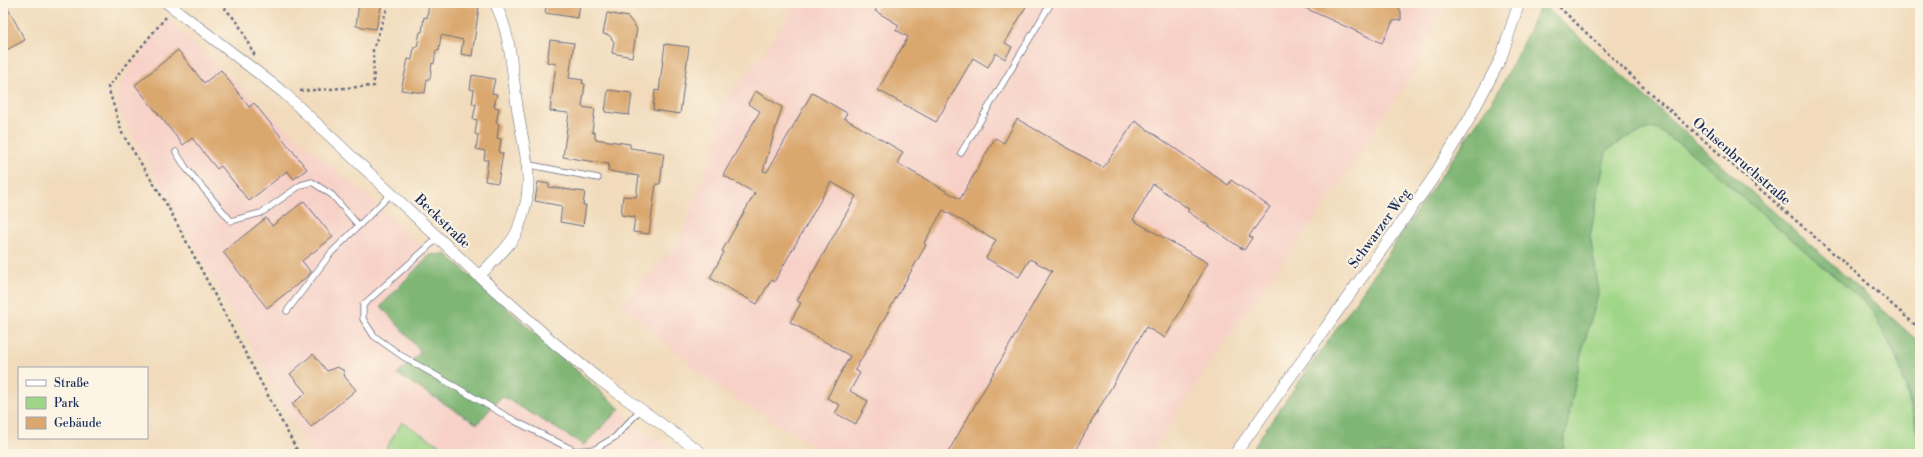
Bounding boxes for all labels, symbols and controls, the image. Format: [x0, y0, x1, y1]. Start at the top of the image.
street label: Ochsenbruchstraße [1688, 114, 1794, 209]
street label: Schwarzer Weg [1345, 184, 1415, 272]
street label: Beckstraße [410, 190, 474, 253]
legend [18, 367, 148, 439]
text: Straße [54, 376, 89, 391]
text: Park [54, 396, 80, 411]
text: Gebäude [54, 416, 102, 431]

